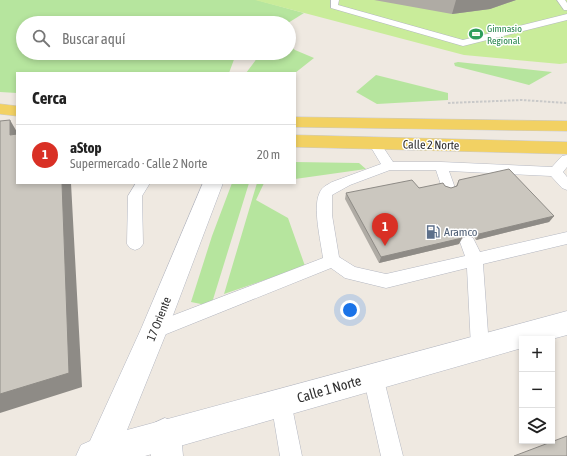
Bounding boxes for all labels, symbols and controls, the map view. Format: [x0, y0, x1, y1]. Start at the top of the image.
search box [16, 16, 296, 60]
place label: Gimnasio Regional [487, 23, 522, 46]
sports icon: Gimnasio Regional [468, 26, 484, 42]
icon: search [30, 27, 52, 49]
text: Buscar aquí [62, 30, 125, 47]
text: Cerca [32, 88, 67, 108]
street label: Calle 2 Norte [403, 138, 459, 152]
text: aStop [70, 139, 102, 156]
text: 1 [42, 147, 48, 162]
text: 20 m [257, 147, 280, 162]
text: Supermercado · Calle 2 Norte [70, 156, 207, 171]
pin: 1 [372, 213, 398, 246]
fuel station icon: Aramco [425, 224, 441, 240]
place label: Aramco [444, 225, 478, 239]
street label: 17 Oriente [144, 295, 174, 343]
your location [340, 300, 360, 320]
map controls [519, 336, 555, 444]
button: + [519, 336, 555, 372]
street label: Calle 1 Norte [295, 372, 363, 406]
button: − [519, 372, 555, 408]
button: layers [519, 408, 555, 444]

